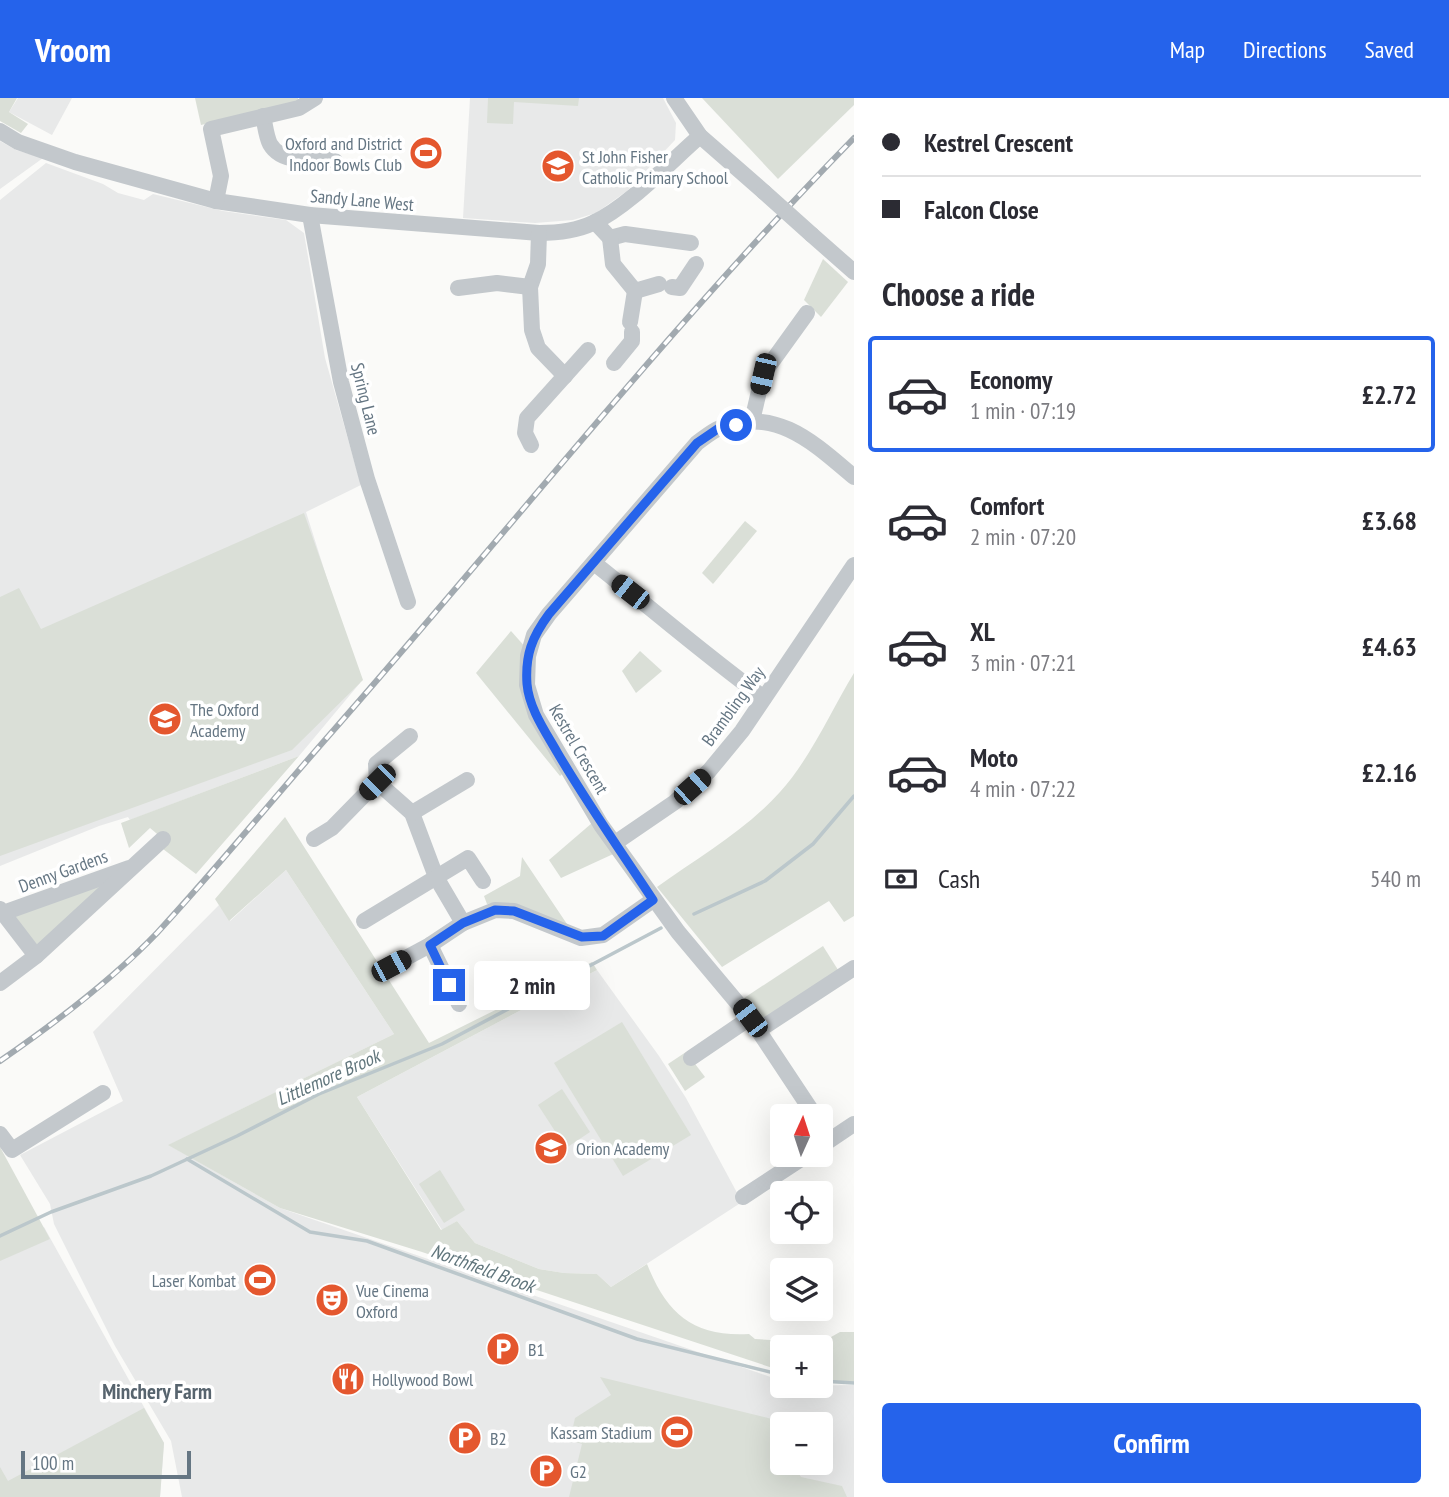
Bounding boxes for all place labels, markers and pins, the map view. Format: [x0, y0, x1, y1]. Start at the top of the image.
place label: Oxford and District Indoor Bowls Club [285, 132, 402, 176]
sports icon: Oxford and District Indoor Bowls Club [407, 134, 445, 172]
place label: St John Fisher Catholic Primary School [582, 145, 729, 189]
school or university icon: St John Fisher Catholic Primary School [539, 147, 577, 185]
place label: The Oxford Academy [190, 698, 259, 742]
school or university icon: The Oxford Academy [146, 700, 184, 738]
school or university icon: Orion Academy [532, 1129, 570, 1167]
place label: Orion Academy [576, 1137, 670, 1160]
sports icon: Laser Kombat [241, 1261, 279, 1299]
place label: Laser Kombat [152, 1269, 236, 1292]
place label: Vue Cinema Oxford [355, 1279, 429, 1323]
theatre icon: Vue Cinema Oxford [313, 1281, 351, 1319]
parking icon: B1 [484, 1330, 522, 1368]
place label: B1 [528, 1338, 545, 1361]
restaurant icon: Hollywood Bowl [329, 1360, 367, 1398]
place label: Hollywood Bowl [372, 1368, 474, 1391]
sports icon: Kassam Stadium [658, 1413, 696, 1451]
parking icon: B2 [446, 1419, 484, 1457]
place label: Kassam Stadium [550, 1421, 652, 1444]
place label: B2 [490, 1427, 507, 1450]
parking icon: G2 [527, 1452, 565, 1490]
place label: G2 [570, 1460, 587, 1483]

